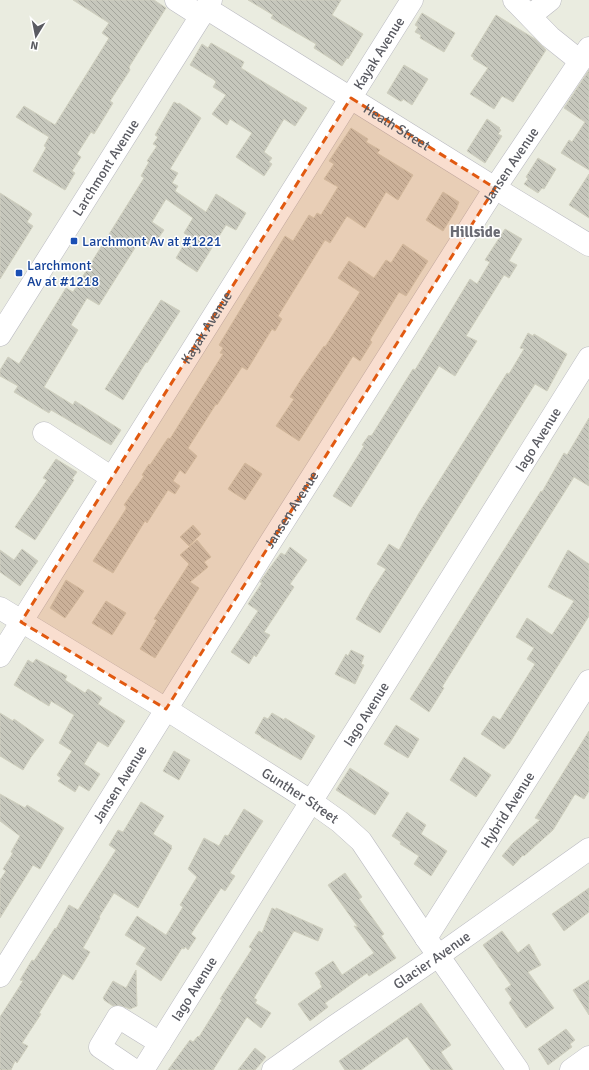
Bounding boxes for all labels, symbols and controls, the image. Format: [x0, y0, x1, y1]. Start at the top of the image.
street label: Kayak Avenue [350, 14, 408, 93]
north arrow [16, 16, 56, 56]
text: N [29, 38, 39, 52]
street label: Heath Street [360, 100, 433, 155]
street label: Larchmont Avenue [69, 116, 143, 219]
street label: Jansen Avenue [479, 124, 542, 207]
district label: Hillside [450, 223, 500, 241]
place label: Larchmont Av at #1221 [82, 233, 221, 250]
marker: Larchmont Av at #1221 [69, 236, 79, 246]
place label: Larchmont Av at #1218 [27, 257, 99, 290]
marker: Larchmont Av at #1218 [14, 268, 24, 278]
street label: Kayak Avenue [178, 288, 236, 367]
street label: Iago Avenue [512, 404, 565, 475]
street label: Jansen Avenue [261, 468, 322, 552]
street label: Iago Avenue [340, 679, 393, 750]
street label: Jansen Avenue [89, 742, 151, 826]
street label: Gunther Street [258, 764, 342, 827]
street label: Hybrid Avenue [477, 769, 538, 851]
street label: Glacier Avenue [390, 928, 474, 993]
street label: Iago Avenue [168, 954, 221, 1024]

